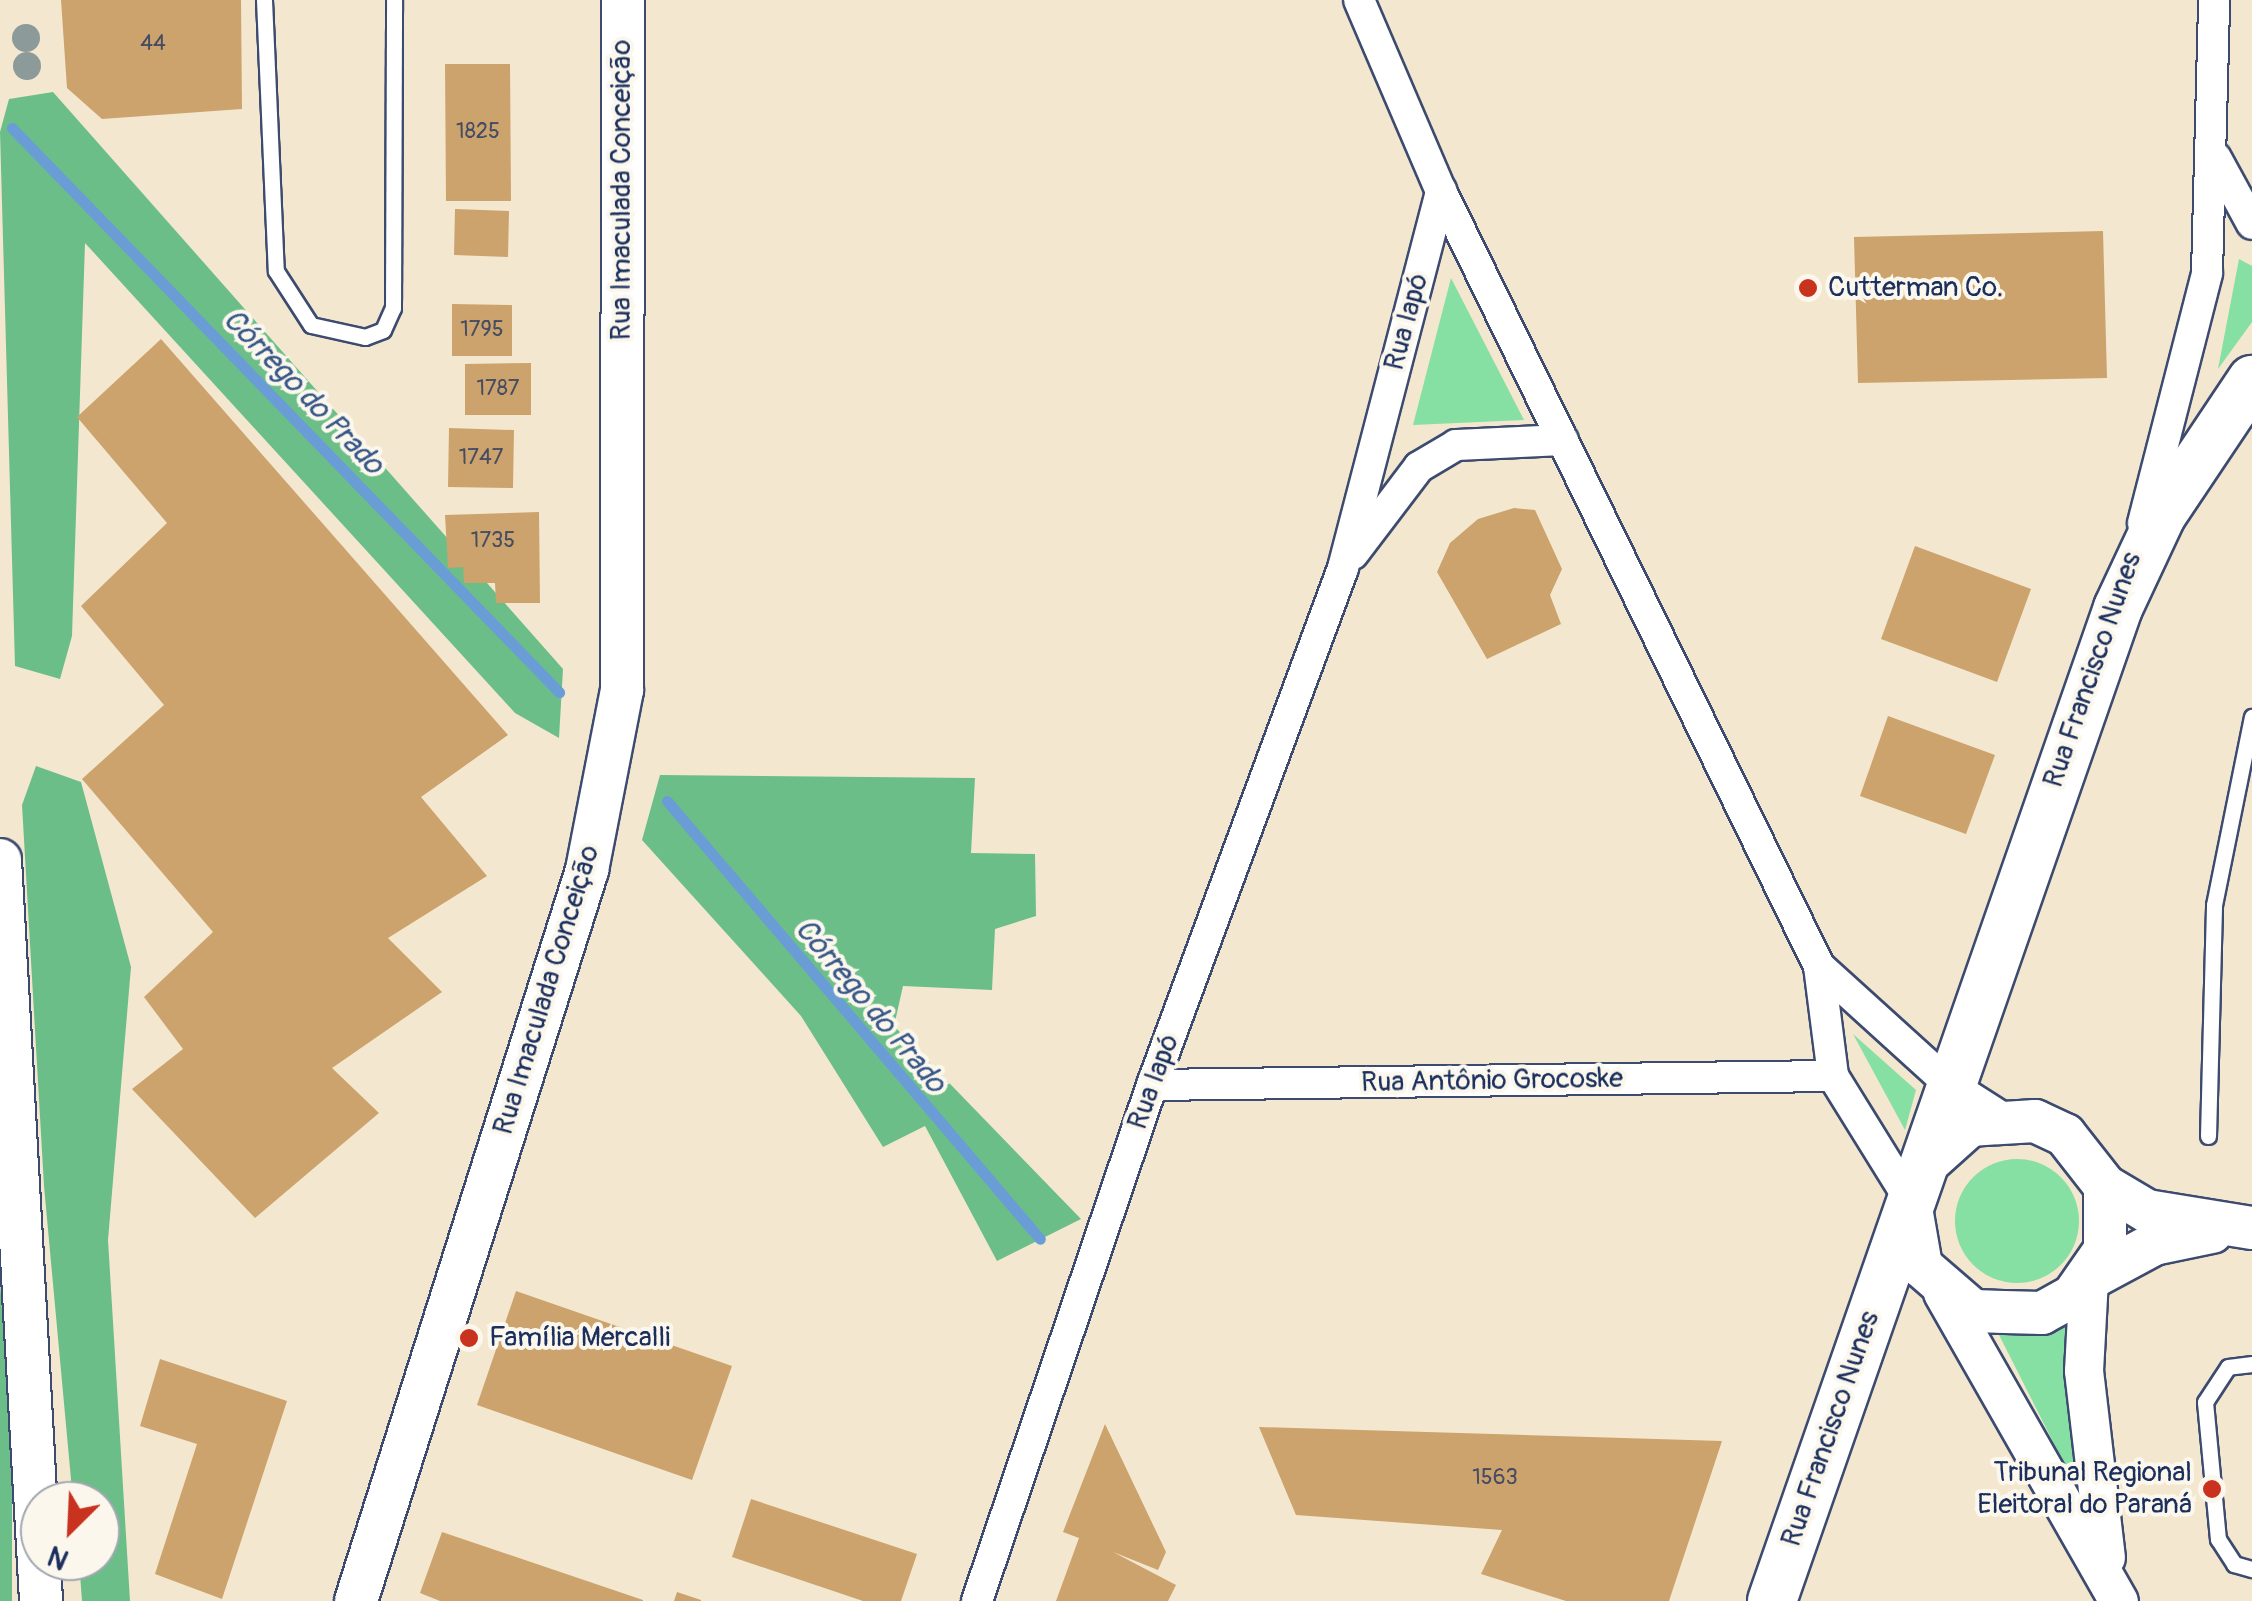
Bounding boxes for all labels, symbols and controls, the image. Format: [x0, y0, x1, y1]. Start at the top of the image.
house number: 44 [140, 31, 166, 57]
street label: Rua Imaculada Conceição [605, 40, 639, 340]
house number: 1825 [456, 119, 500, 145]
street label: Rua Iapó [1378, 270, 1436, 374]
place label: Cutterman Co. [1828, 271, 2003, 305]
marker: Cutterman Co. [1797, 277, 1819, 299]
water label: Córrego do Prado [215, 302, 391, 482]
house number: 1795 [460, 317, 504, 343]
house number: 1787 [477, 376, 519, 402]
house number: 1747 [459, 445, 503, 471]
house number: 1735 [471, 528, 515, 554]
street label: Rua Francisco Nunes [2037, 548, 2149, 792]
street label: Rua Imaculada Conceição [487, 841, 607, 1139]
water label: Córrego do Prado [787, 912, 953, 1100]
street label: Rua Iapó [1121, 1030, 1187, 1134]
street label: Rua Antônio Grocoske [1361, 1062, 1623, 1100]
street label: Rua Francisco Nunes [1775, 1307, 1887, 1551]
place label: Família Mercalli [489, 1321, 670, 1355]
marker: Família Mercalli [458, 1327, 480, 1349]
place label: Tribunal Regional Eleitoral do Paraná [1977, 1456, 2192, 1522]
house number: 1563 [1472, 1465, 1518, 1491]
marker: Tribunal Regional Eleitoral do Paraná [2201, 1478, 2223, 1500]
north arrow [20, 1481, 120, 1581]
text: N [43, 1537, 74, 1577]

